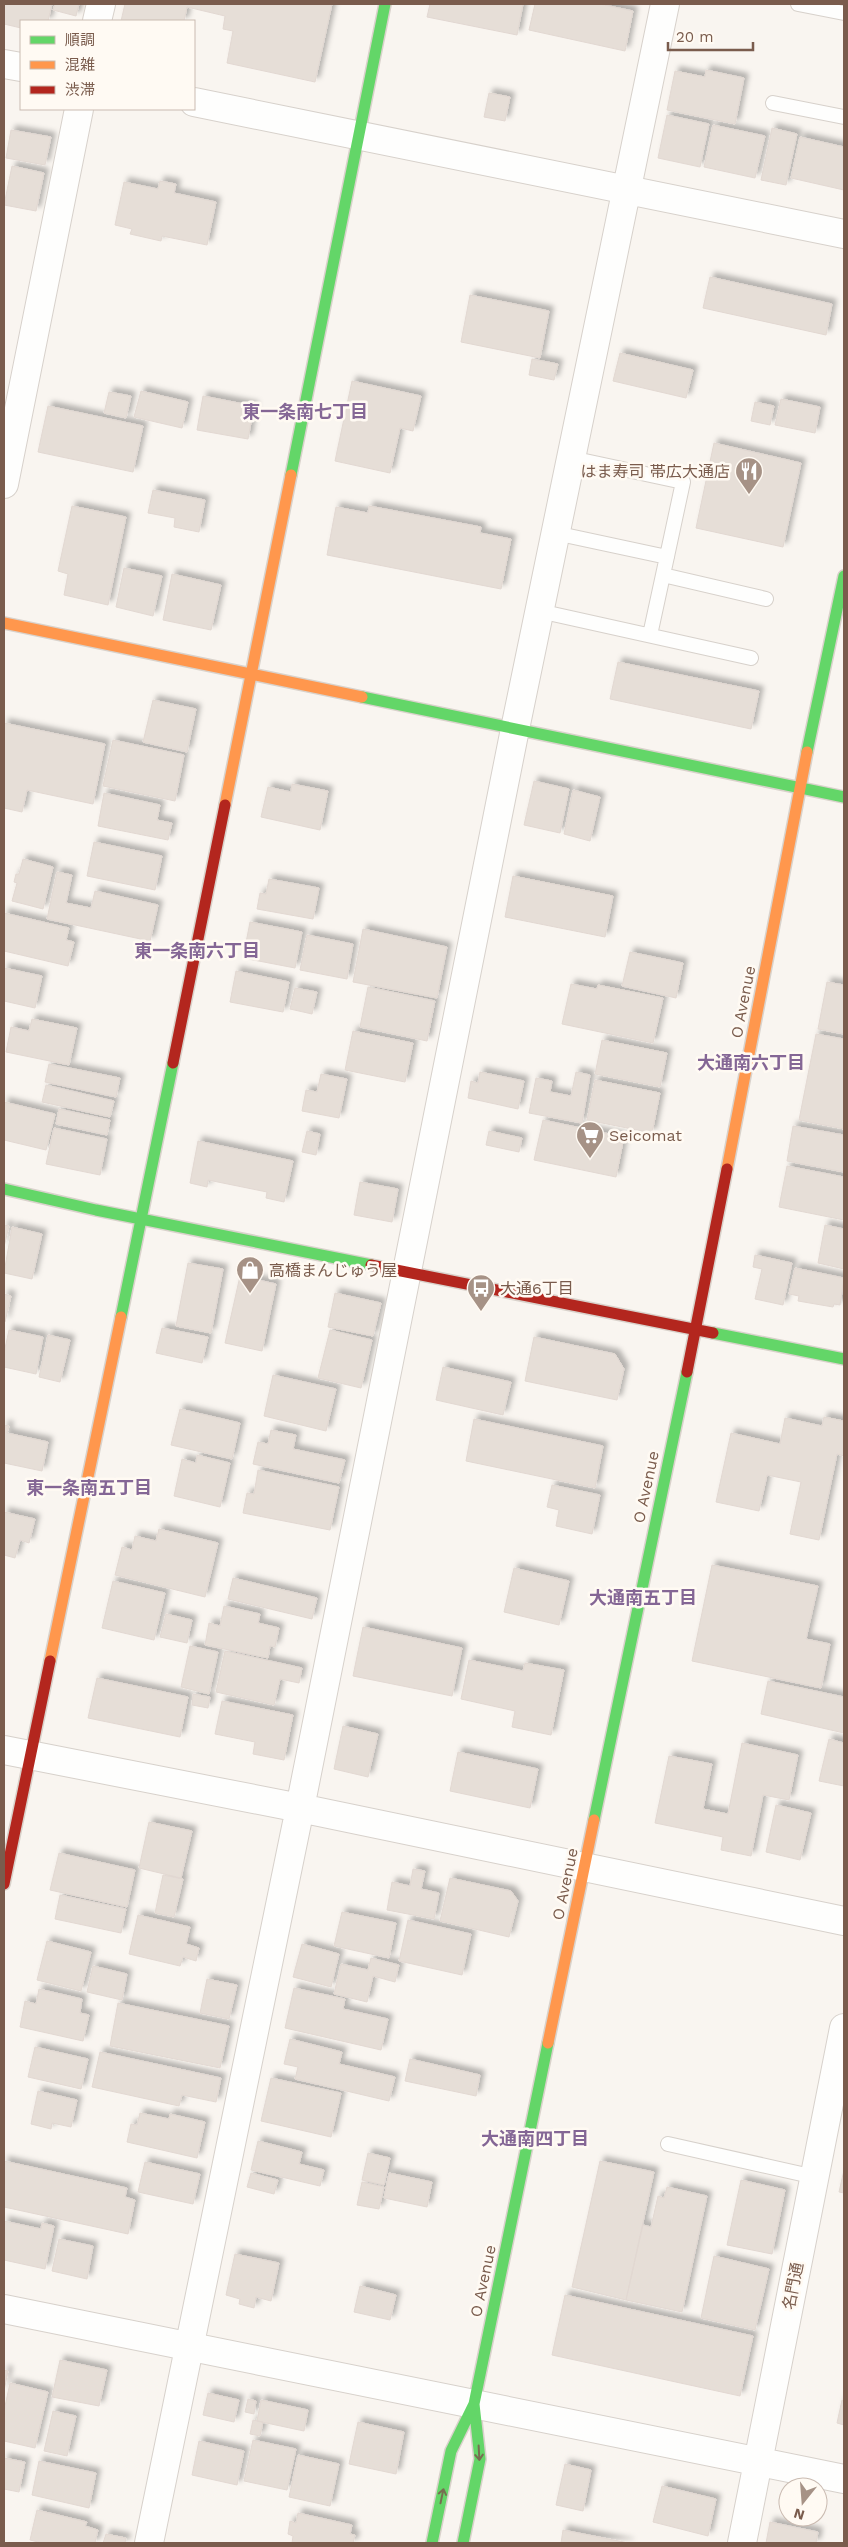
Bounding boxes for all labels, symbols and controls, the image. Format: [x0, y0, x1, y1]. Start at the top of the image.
legend [20, 20, 195, 110]
scale bar [668, 20, 753, 52]
text: 20 m [676, 28, 714, 46]
text: 順調 [65, 31, 95, 49]
text: 混雑 [65, 56, 95, 74]
text: 渋滞 [65, 81, 95, 99]
district label: 東一条南七丁目 [242, 401, 368, 422]
restaurant icon: はま寿司 帯広大通店 [734, 456, 764, 495]
place label: はま寿司 帯広大通店 [581, 462, 730, 481]
district label: 東一条南六丁目 [134, 940, 260, 961]
street label: O Avenue [727, 964, 759, 1040]
district label: 大通南六丁目 [697, 1052, 805, 1073]
supermarket icon: Seicomat [575, 1120, 605, 1159]
place label: Seicomat [609, 1126, 682, 1145]
shop icon: 高橋まんじゅう屋 [235, 1255, 265, 1294]
place label: 高橋まんじゅう屋 [269, 1261, 397, 1280]
bus stop icon: 大通6丁目 [466, 1273, 496, 1312]
place label: 大通6丁目 [500, 1279, 574, 1298]
street label: O Avenue [629, 1449, 663, 1525]
district label: 東一条南五丁目 [26, 1477, 152, 1498]
district label: 大通南五丁目 [589, 1587, 697, 1608]
street label: O Avenue [548, 1846, 582, 1922]
district label: 大通南四丁目 [481, 2128, 589, 2149]
street label: O Avenue [466, 2243, 500, 2319]
street label: 名門通 [779, 2261, 807, 2311]
one-way arrow [474, 2444, 483, 2460]
north arrow [778, 2477, 828, 2527]
one-way arrow [438, 2488, 448, 2504]
text: N [792, 2505, 806, 2524]

